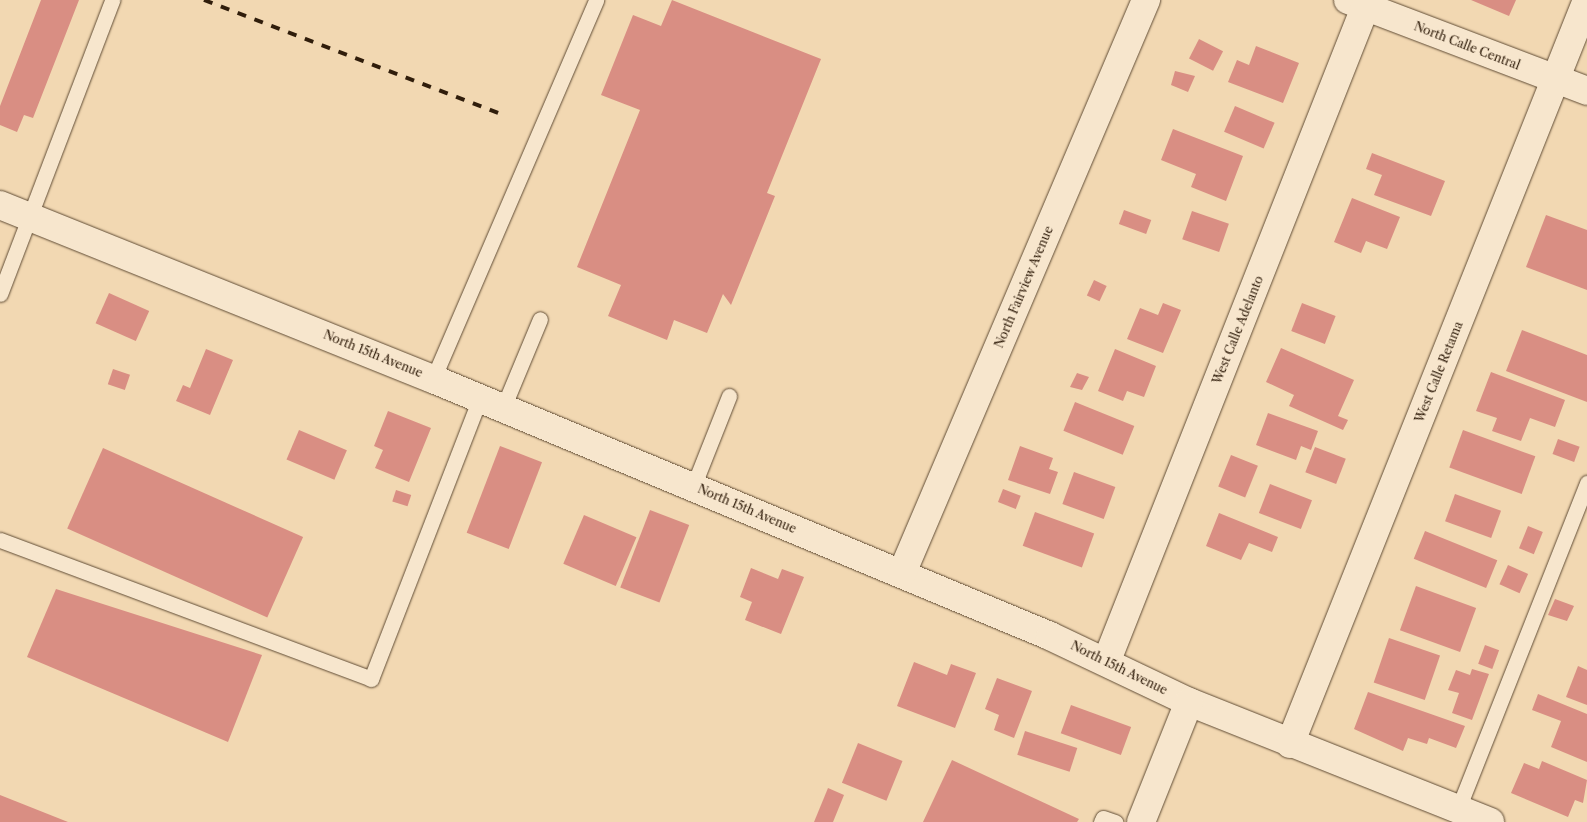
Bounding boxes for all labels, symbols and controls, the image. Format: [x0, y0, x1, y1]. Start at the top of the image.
street label: North Calle Central [1412, 19, 1522, 73]
street label: North Fairview Avenue [992, 224, 1056, 350]
street label: West Calle Adelanto [1210, 274, 1266, 386]
street label: West Calle Retama [1412, 319, 1466, 425]
street label: North 15th Avenue [321, 327, 425, 381]
street label: North 15th Avenue [695, 482, 799, 536]
street label: North 15th Avenue [1068, 638, 1170, 698]

